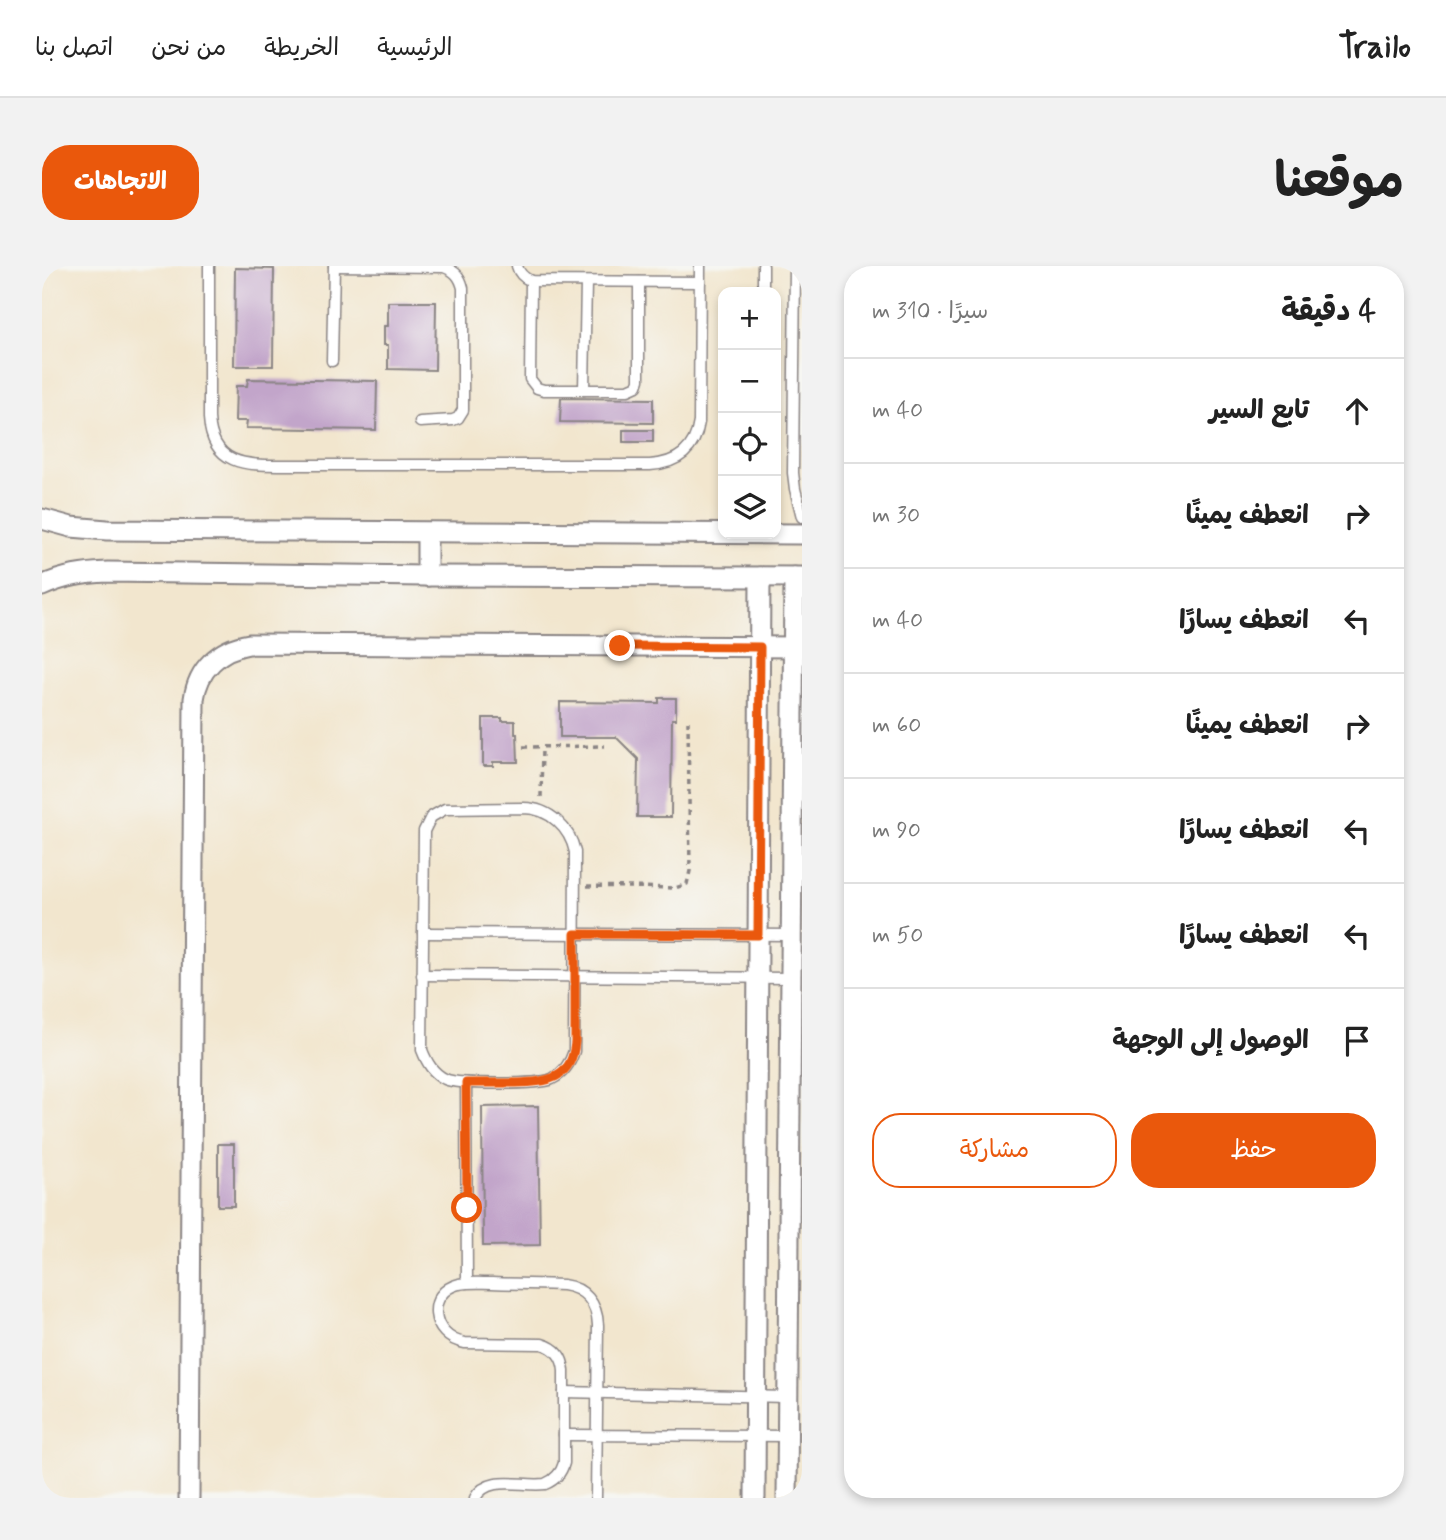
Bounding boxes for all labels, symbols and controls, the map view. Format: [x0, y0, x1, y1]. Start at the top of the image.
text: Trailo [1339, 26, 1411, 70]
text: اتصل بنا [35, 33, 113, 64]
text: من نحن [151, 33, 226, 64]
text: الخريطة [264, 33, 339, 64]
text: الرئيسية [377, 33, 453, 64]
button: الاتجاهات [42, 145, 199, 220]
text: موقعنا [1274, 150, 1404, 215]
map controls [718, 287, 781, 539]
button: + [718, 287, 781, 350]
text: 4 دقيقة [1281, 292, 1376, 331]
text: سيرًا · 310 m [872, 297, 988, 327]
button: − [718, 350, 781, 413]
icon: ahead [1338, 392, 1376, 430]
text: تابع السير [1209, 394, 1309, 428]
text: 40 m [872, 396, 923, 426]
button: locate [718, 413, 781, 476]
button: layers [718, 476, 781, 539]
icon: right [1338, 497, 1376, 535]
text: انعطف يمينًا [1186, 499, 1309, 533]
text: 30 m [872, 501, 920, 531]
icon: left [1338, 602, 1376, 640]
text: انعطف يسارًا [1179, 604, 1309, 638]
text: 40 m [872, 606, 923, 636]
route end [604, 630, 635, 661]
icon: right [1338, 707, 1376, 745]
text: انعطف يمينًا [1186, 709, 1309, 743]
text: 60 m [872, 711, 921, 741]
icon: left [1338, 812, 1376, 850]
text: انعطف يسارًا [1179, 814, 1309, 848]
text: 90 m [872, 816, 921, 846]
icon: left [1338, 917, 1376, 955]
text: انعطف يسارًا [1179, 919, 1309, 953]
text: 50 m [872, 921, 924, 951]
icon: arrive [1338, 1022, 1376, 1060]
text: الوصول إلى الوجهة [1112, 1024, 1309, 1058]
button: مشاركة [872, 1113, 1117, 1188]
button: حفظ [1131, 1113, 1376, 1188]
route start [451, 1192, 482, 1223]

